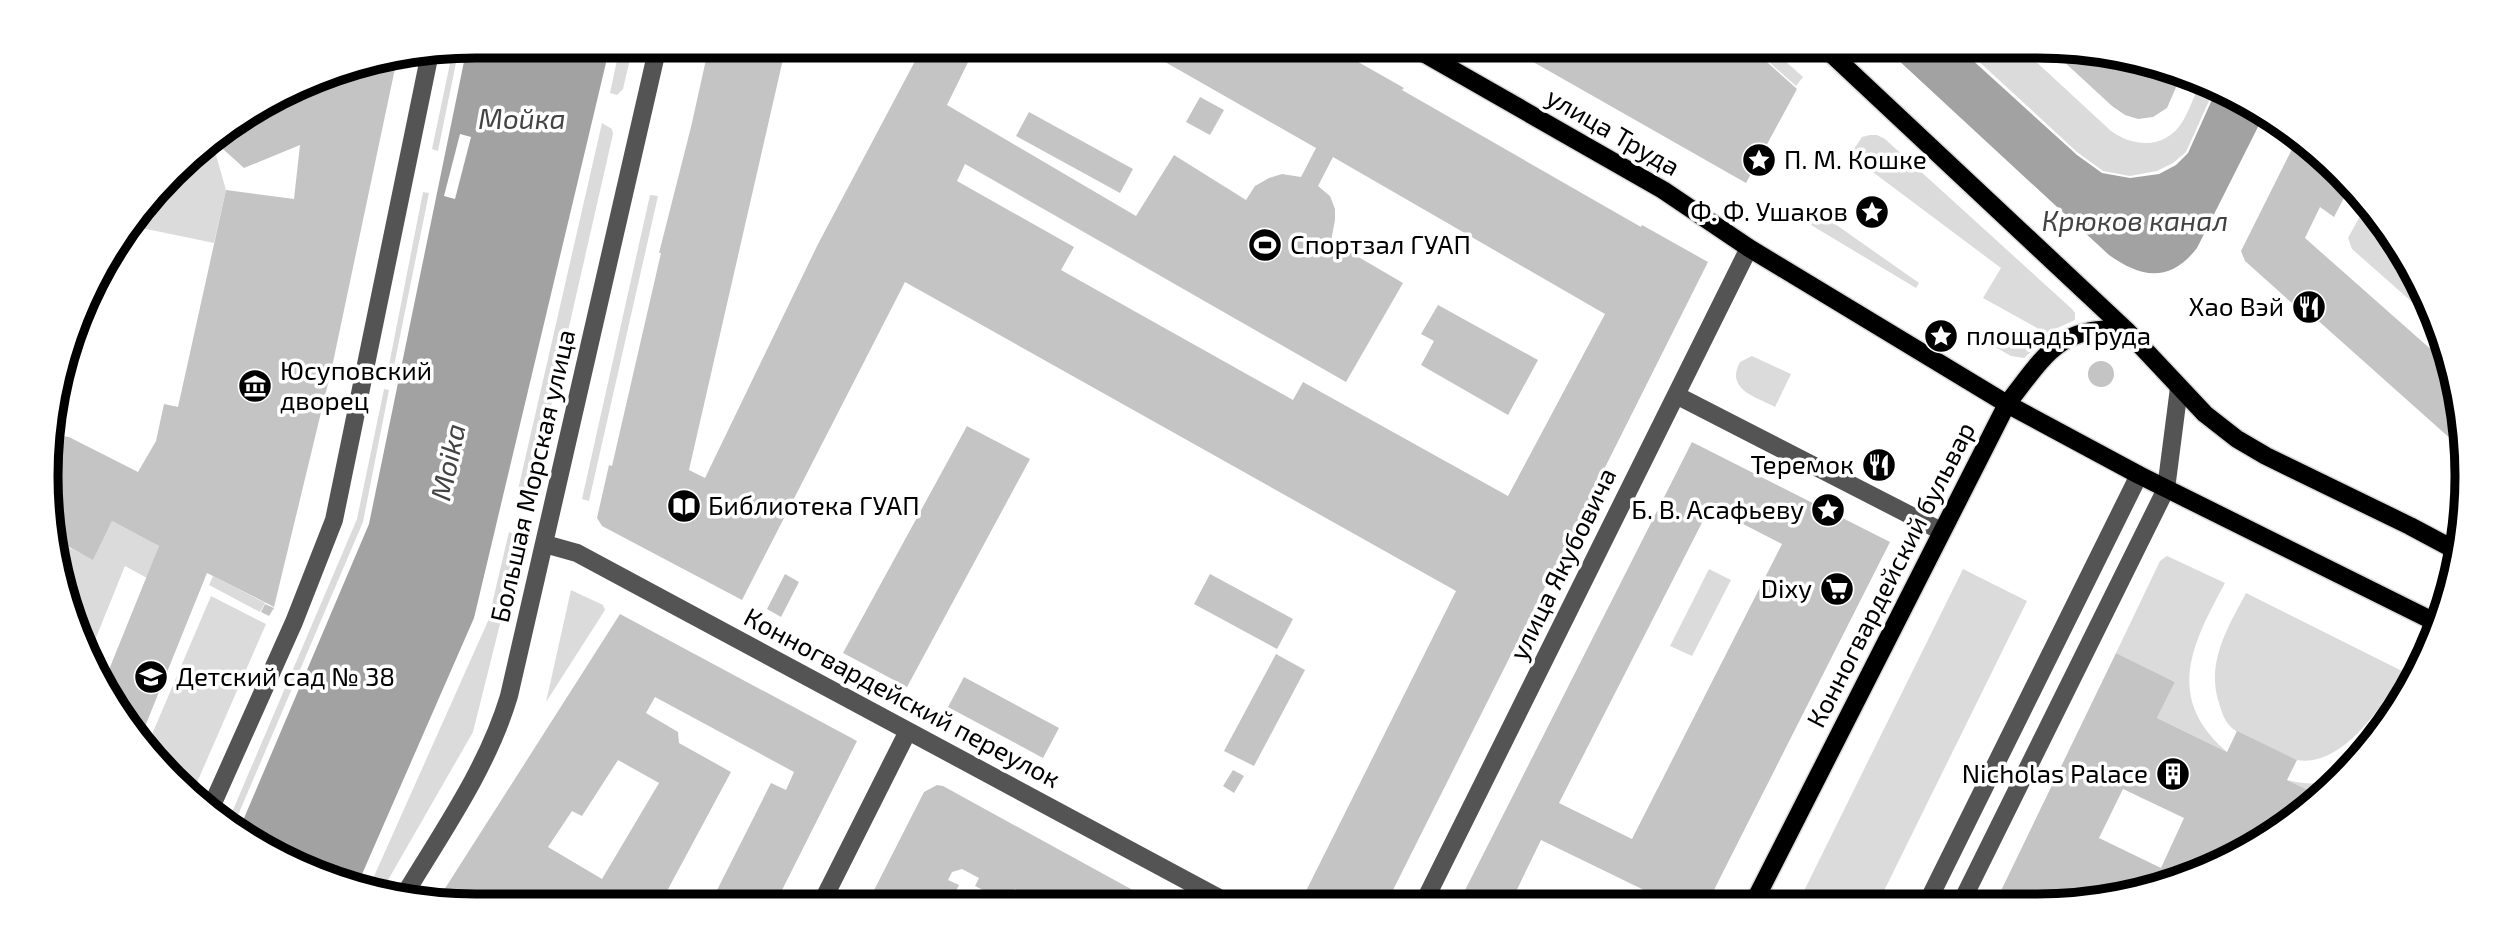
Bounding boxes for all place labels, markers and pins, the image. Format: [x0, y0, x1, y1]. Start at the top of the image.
place icon: П. М. Кошке [1740, 141, 1778, 179]
place label: П. М. Кошке [1784, 143, 1927, 174]
place icon: Ф. Ф. Ушаков [1853, 193, 1891, 231]
place label: Ф. Ф. Ушаков [1690, 195, 1848, 226]
sports icon: Спортзал ГУАП [1246, 226, 1284, 264]
place label: Спортзал ГУАП [1290, 228, 1471, 259]
restaurant icon: Хао Вэй [2290, 288, 2328, 326]
place label: Хао Вэй [2189, 290, 2284, 321]
place icon: площадь Труда [1922, 317, 1960, 355]
place label: площадь Труда [1966, 319, 2151, 351]
place label: Юсуповский дворец [280, 354, 432, 415]
museum icon: Юсуповский дворец [236, 367, 274, 405]
restaurant icon: Теремок [1860, 446, 1898, 484]
place label: Теремок [1750, 448, 1854, 479]
library icon: Библиотека ГУАП [665, 487, 703, 525]
place label: Библиотека ГУАП [708, 489, 920, 520]
place icon: Б. В. Асафьеву [1809, 491, 1847, 529]
place label: Б. В. Асафьеву [1631, 493, 1804, 525]
supermarket icon: Dixy [1818, 570, 1856, 608]
place label: Dixy [1761, 572, 1812, 603]
school or university icon: Детский сад № 38 [132, 658, 170, 696]
place label: Детский сад № 38 [176, 660, 395, 691]
building icon: Nicholas Palace [2154, 755, 2192, 793]
place label: Nicholas Palace [1962, 757, 2148, 788]

